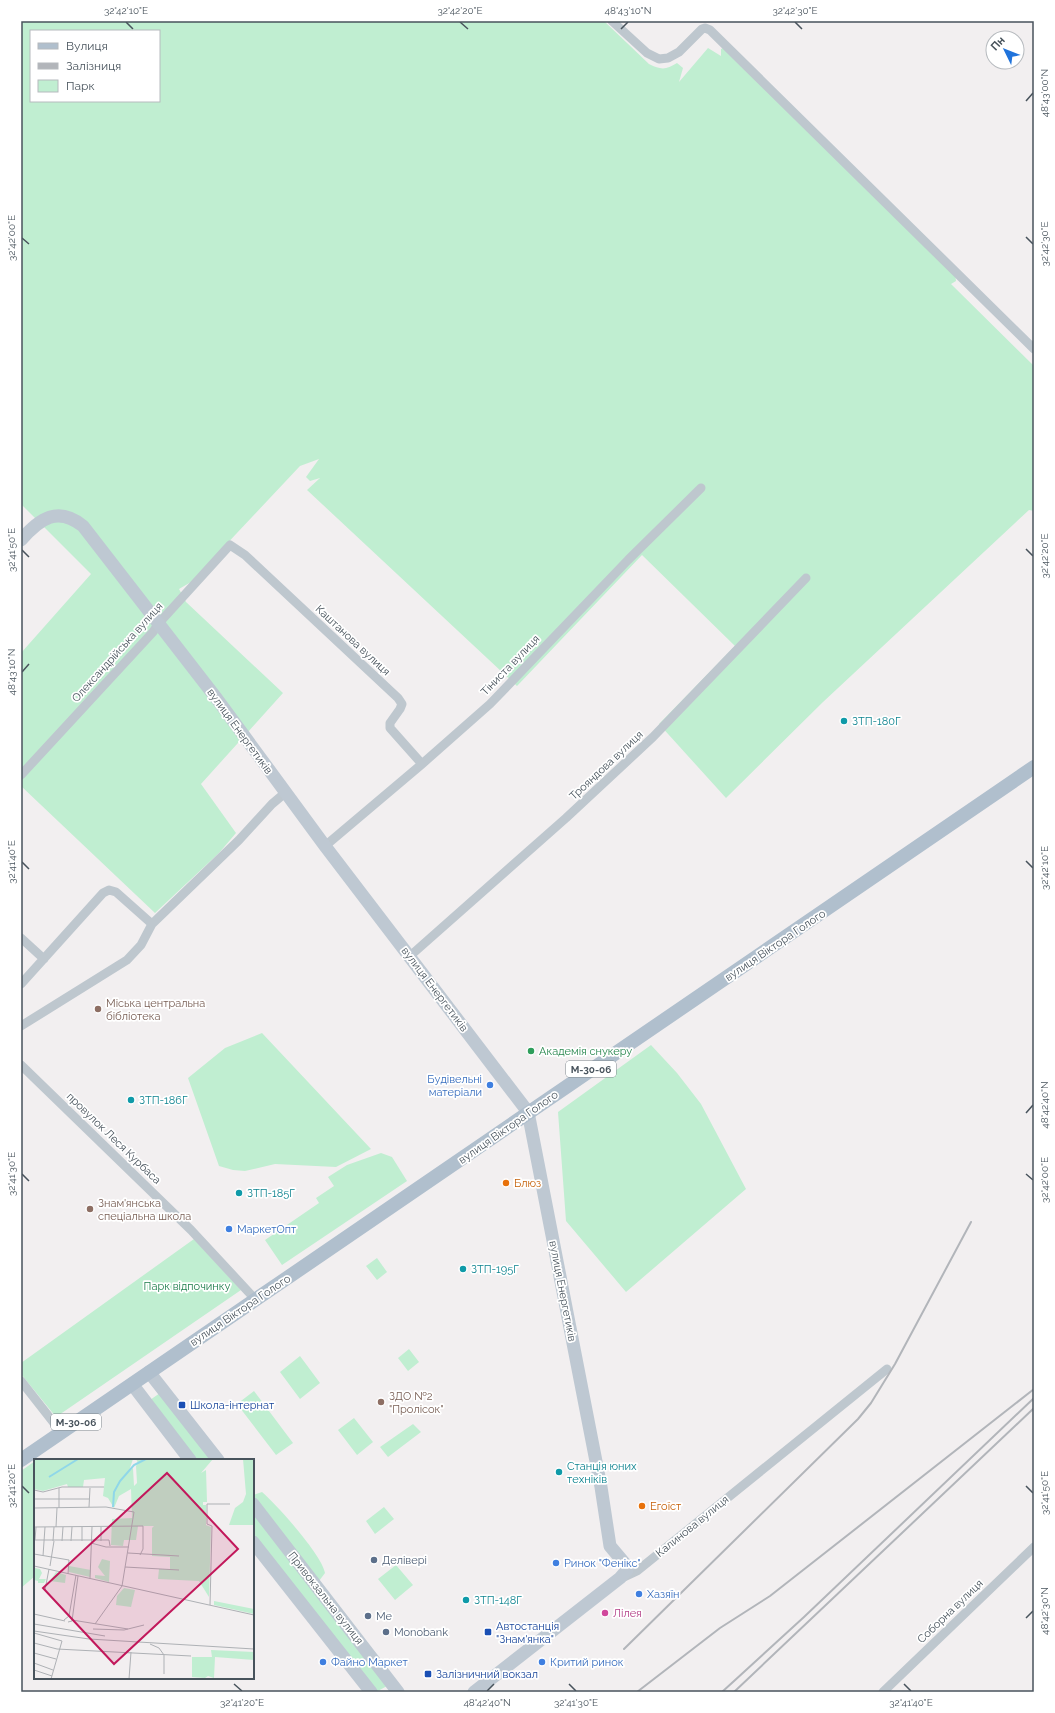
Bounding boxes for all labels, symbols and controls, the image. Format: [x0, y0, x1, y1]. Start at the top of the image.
text: 32°42'10"E [104, 5, 148, 16]
text: 32°42'20"E [437, 5, 483, 16]
text: 48°43'10"N [605, 5, 651, 16]
text: 32°42'30"E [772, 5, 818, 16]
legend [30, 30, 160, 102]
north arrow [985, 30, 1025, 70]
text: Пн [988, 34, 1008, 53]
text: Вулиця [66, 39, 108, 53]
text: Залізниця [66, 59, 121, 73]
text: 48°43'00"N [1039, 69, 1050, 117]
text: Парк [66, 79, 95, 93]
text: 32°42'00"E [6, 215, 17, 261]
text: 32°42'30"E [1039, 221, 1050, 267]
text: 32°41'50"E [6, 528, 17, 572]
text: 32°42'20"E [1039, 533, 1050, 579]
street label: Олександрійська вулиця [69, 600, 166, 705]
street label: Каштанова вулиця [313, 602, 393, 678]
street label: Тіниста вулиця [478, 632, 542, 698]
text: 48°43'10"N [6, 649, 17, 695]
street label: вулиця Енергетиків [204, 686, 275, 777]
place label: ЗТП-180Г [852, 715, 901, 728]
marker: ЗТП-180Г [839, 716, 849, 726]
street label: Трояндова вулиця [567, 728, 646, 803]
text: 32°41'40"E [6, 840, 17, 884]
text: 32°42'10"E [1039, 846, 1050, 890]
street label: вулиця Віктора Голого [723, 907, 828, 984]
street label: вулиця Енергетиків [399, 944, 471, 1034]
place label: Міська центральна бібліотека [106, 997, 205, 1023]
marker: Міська центральна бібліотека [93, 1004, 103, 1014]
place label: Академія снукеру [539, 1045, 632, 1058]
marker: Академія снукеру [526, 1046, 536, 1056]
road number: М-30-06 [566, 1061, 616, 1077]
place label: Будівельні матеріали [427, 1073, 482, 1099]
marker: Будівельні матеріали [485, 1080, 495, 1090]
text: 48°42'40"N [1039, 1081, 1050, 1129]
street label: вулиця Віктора Голого [456, 1088, 561, 1167]
street label: провулок Леся Курбаса [64, 1090, 163, 1187]
place label: ЗТП-186Г [139, 1094, 188, 1107]
marker: ЗТП-186Г [126, 1095, 136, 1105]
text: 32°41'30"E [6, 1152, 17, 1196]
text: 32°42'00"E [1039, 1157, 1050, 1203]
place label: Блюз [514, 1177, 541, 1190]
marker: Блюз [501, 1178, 511, 1188]
place label: ЗТП-185Г [247, 1187, 295, 1200]
marker: ЗТП-185Г [234, 1188, 244, 1198]
place label: Знам'янська спеціальна школа [98, 1197, 191, 1223]
marker: Знам'янська спеціальна школа [85, 1204, 95, 1214]
place label: МаркетОпт [237, 1223, 297, 1236]
marker: МаркетОпт [224, 1224, 234, 1234]
street label: вулиця Енергетиків [546, 1240, 579, 1343]
place label: ЗТП-195Г [471, 1263, 519, 1276]
marker: ЗТП-195Г [458, 1264, 468, 1274]
street label: вулиця Віктора Голого [188, 1272, 293, 1349]
park label: Парк відпочинку [144, 1280, 230, 1293]
place label: ЗДО №2 "Пролісок" [389, 1390, 444, 1416]
marker: ЗДО №2 "Пролісок" [376, 1397, 386, 1407]
place label: Школа-інтернат [190, 1399, 275, 1412]
marker: Школа-інтернат [177, 1400, 187, 1410]
road number: М-30-06 [51, 1414, 101, 1430]
inset map [34, 1459, 254, 1679]
place label: Станція юних техніків [567, 1460, 637, 1486]
text: 32°41'20"E [6, 1464, 17, 1508]
marker: Станція юних техніків [554, 1467, 564, 1477]
text: 32°41'50"E [1039, 1471, 1050, 1515]
street label: Калинова вулиця [653, 1493, 731, 1560]
place label: Егоїст [650, 1500, 682, 1513]
marker: Егоїст [637, 1501, 647, 1511]
street label: Привокзальна вулиця [285, 1549, 366, 1647]
place label: Делівері [382, 1554, 427, 1567]
marker: Делівері [369, 1555, 379, 1565]
place label: Ринок "Фенікс" [564, 1557, 641, 1570]
marker: Ринок "Фенікс" [551, 1558, 561, 1568]
street label: Соборна вулиця [915, 1577, 986, 1646]
text: 48°42'30"N [1039, 1587, 1050, 1635]
place label: Хазяїн [647, 1588, 679, 1601]
marker: Хазяїн [634, 1589, 644, 1599]
place label: ЗТП-148Г [474, 1594, 522, 1607]
marker: ЗТП-148Г [461, 1595, 471, 1605]
place label: Лілея [613, 1607, 642, 1620]
marker: Лілея [600, 1608, 610, 1618]
place label: Me [376, 1610, 393, 1623]
marker: Me [363, 1611, 373, 1621]
place label: Автостанція "Знам'янка" [496, 1620, 559, 1646]
place label: Monobank [394, 1626, 448, 1639]
marker: Monobank [381, 1627, 391, 1637]
marker: Автостанція "Знам'янка" [483, 1627, 493, 1637]
place label: Файно Маркет [331, 1656, 408, 1669]
place label: Критий ринок [550, 1656, 624, 1669]
marker: Файно Маркет [318, 1657, 328, 1667]
marker: Критий ринок [537, 1657, 547, 1667]
place label: Залізничний вокзал [436, 1668, 538, 1681]
marker: Залізничний вокзал [423, 1669, 433, 1679]
text: 32°41'20"E [220, 1697, 264, 1708]
text: 48°42'40"N [463, 1697, 511, 1708]
text: 32°41'30"E [554, 1697, 598, 1708]
text: 32°41'40"E [889, 1697, 933, 1708]

